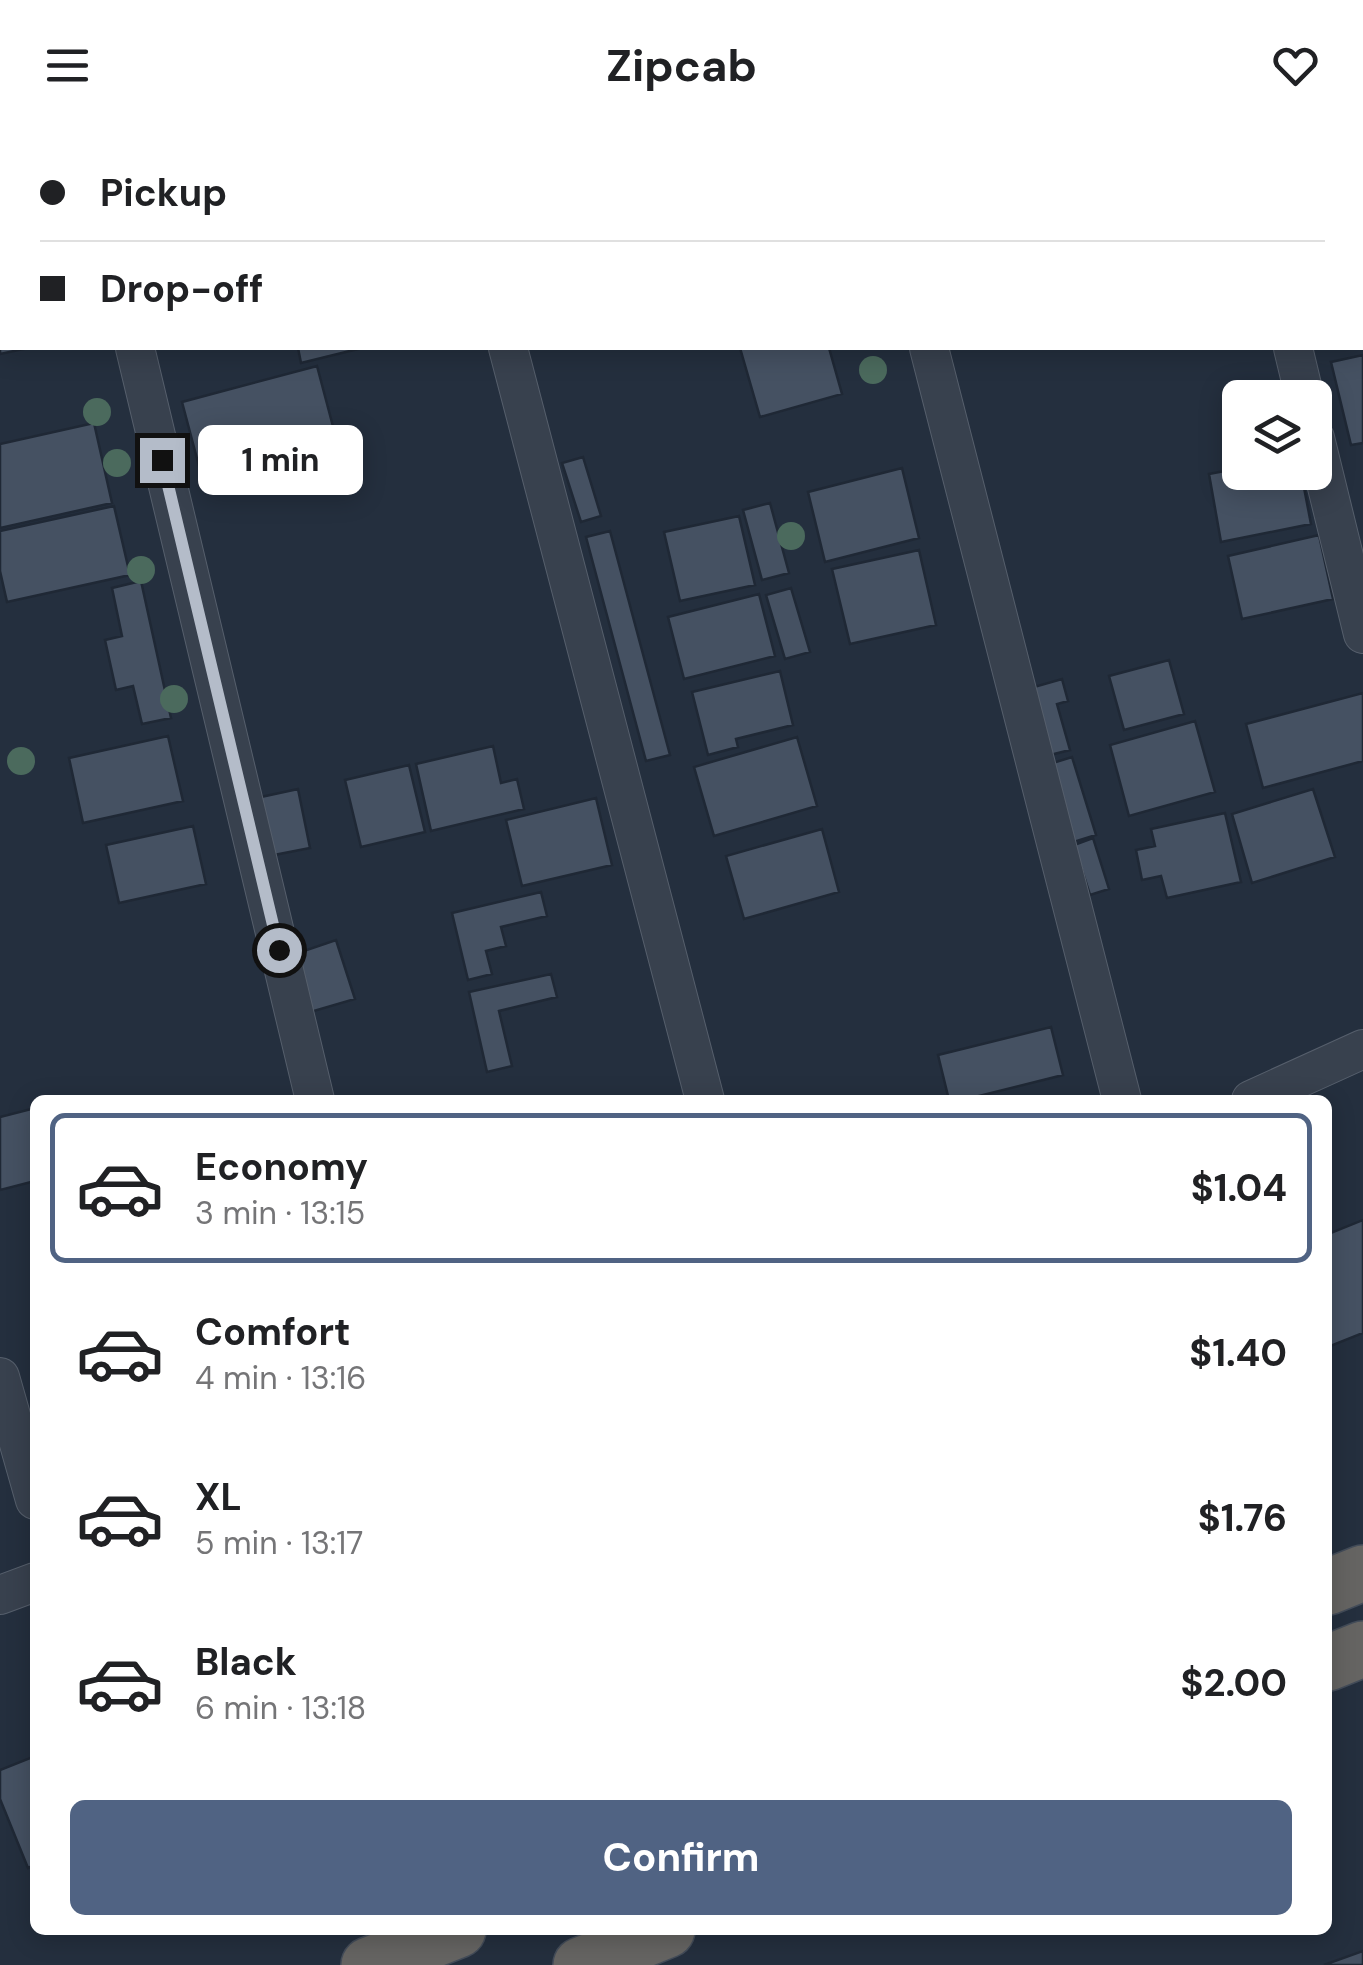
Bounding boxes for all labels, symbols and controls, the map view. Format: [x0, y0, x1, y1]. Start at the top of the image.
text: Zipcab [606, 36, 757, 95]
icon: menu [40, 38, 95, 93]
icon: heart [1268, 38, 1323, 93]
text: Pickup [100, 168, 227, 218]
text: Drop-off [100, 264, 263, 314]
map controls [1222, 380, 1332, 490]
button: layers [1222, 380, 1332, 490]
callout: 1 min [197, 425, 362, 495]
route end [140, 438, 185, 483]
text: 1 min [242, 439, 319, 481]
route start [257, 928, 302, 973]
text: Economy [195, 1142, 368, 1192]
icon: car [75, 1143, 165, 1233]
text: $1.04 [1191, 1163, 1287, 1213]
text: 3 min · 13:15 [195, 1192, 365, 1234]
text: Comfort [195, 1307, 351, 1357]
icon: car [75, 1308, 165, 1398]
text: $1.40 [1189, 1328, 1287, 1378]
text: 4 min · 13:16 [195, 1357, 366, 1399]
text: XL [195, 1472, 242, 1522]
icon: car [75, 1473, 165, 1563]
text: $1.76 [1198, 1493, 1287, 1543]
text: 5 min · 13:17 [195, 1522, 363, 1564]
text: Black [195, 1637, 297, 1687]
icon: car [75, 1638, 165, 1728]
text: $2.00 [1181, 1658, 1287, 1708]
text: 6 min · 13:18 [195, 1687, 366, 1729]
button: Confirm [70, 1800, 1292, 1915]

